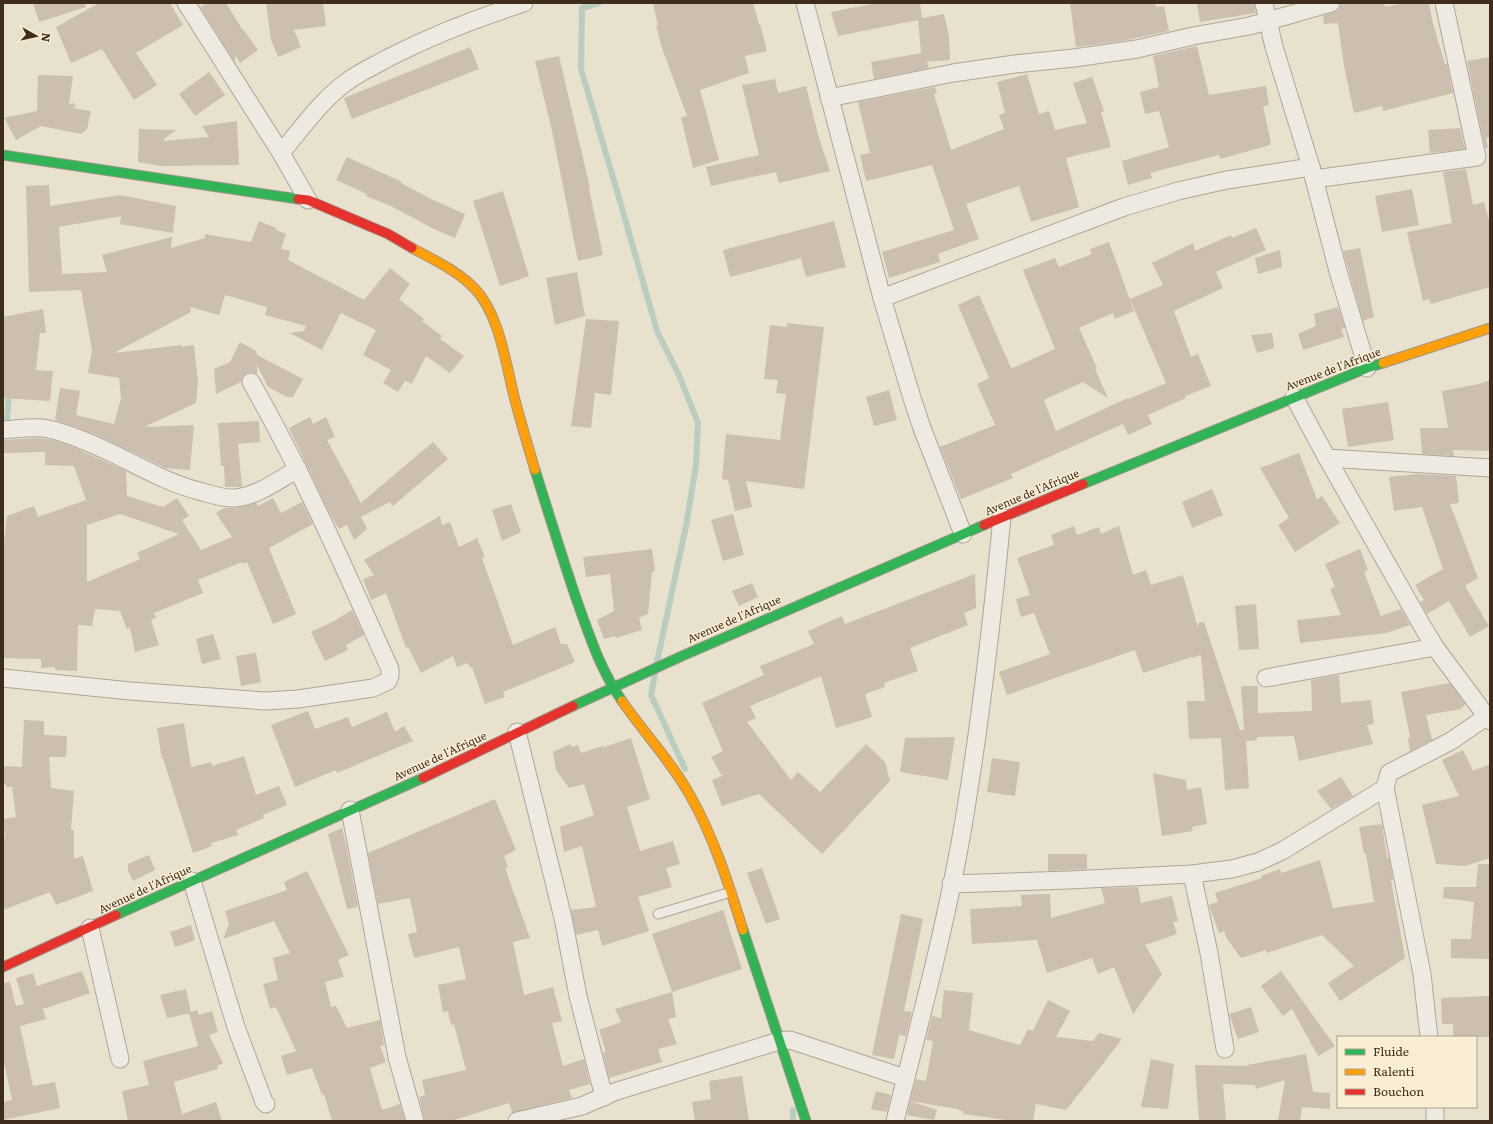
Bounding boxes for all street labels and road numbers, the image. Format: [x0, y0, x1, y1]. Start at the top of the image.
street label: Avenue de l'Afrique [1283, 342, 1383, 394]
street label: Avenue de l'Afrique [982, 464, 1081, 518]
street label: Avenue de l'Afrique [684, 590, 783, 646]
street label: Avenue de l'Afrique [390, 726, 489, 784]
street label: Avenue de l'Afrique [95, 859, 194, 917]

